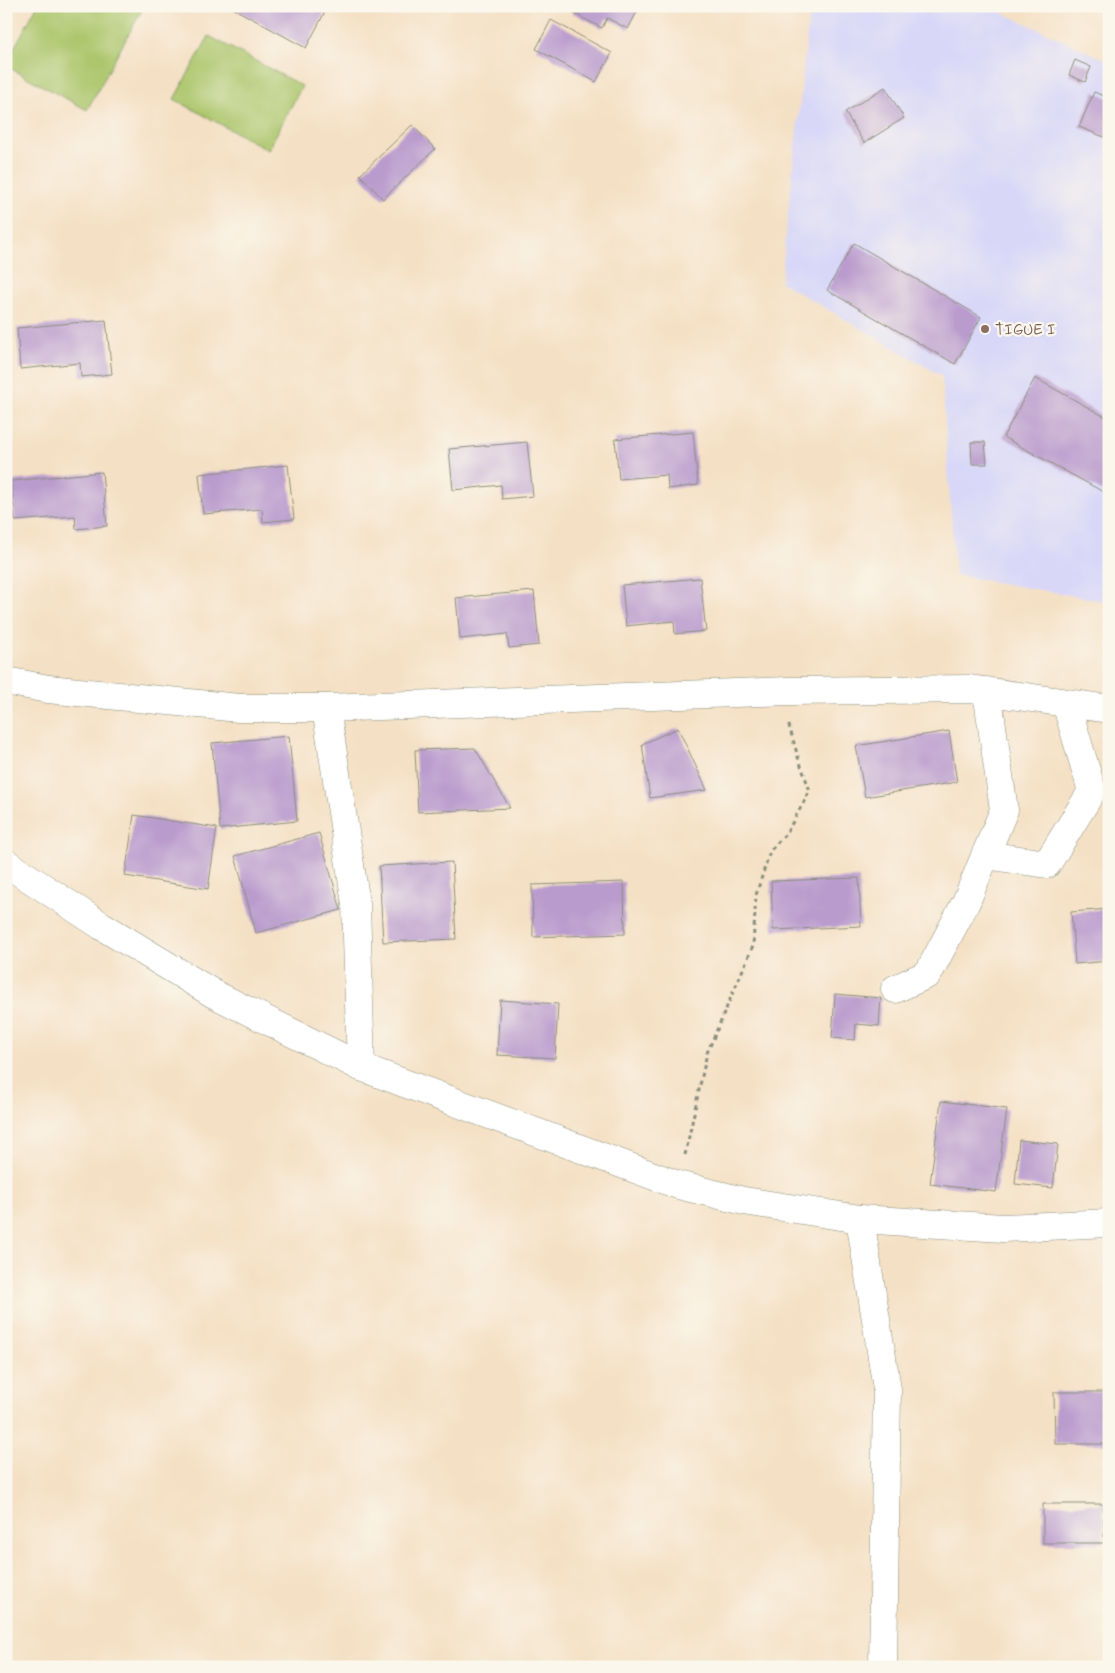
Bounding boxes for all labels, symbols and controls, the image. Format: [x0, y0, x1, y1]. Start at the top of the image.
place label: TIGUE I [995, 320, 1056, 341]
marker: TIGUE I [979, 323, 991, 335]

